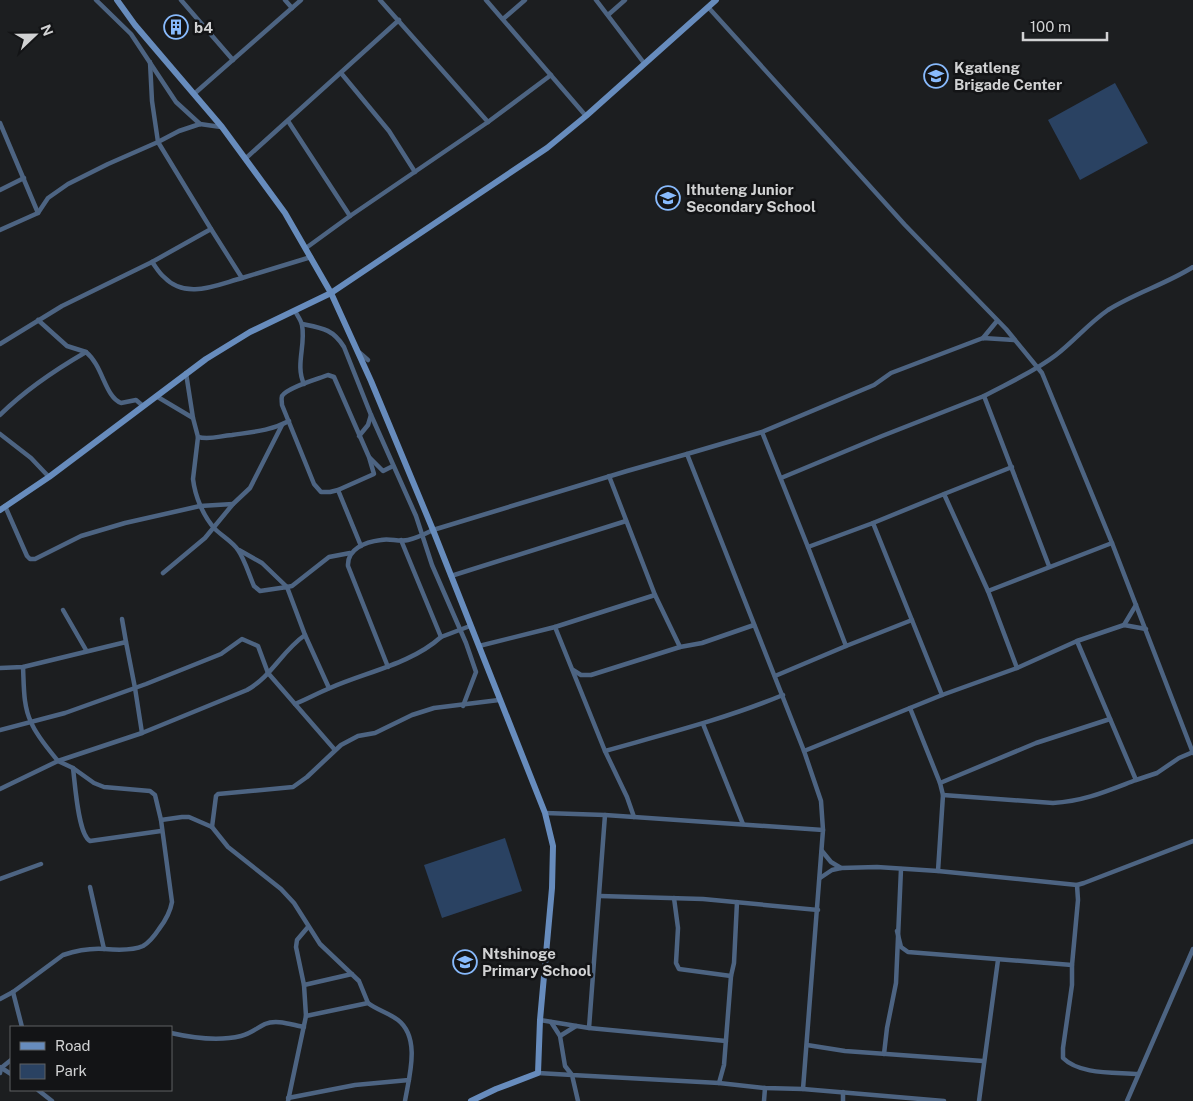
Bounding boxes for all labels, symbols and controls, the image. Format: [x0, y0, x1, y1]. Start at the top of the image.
north arrow [10, 10, 60, 60]
scale bar [1023, 10, 1107, 42]
building icon: b4 [163, 14, 189, 40]
text: 100 m [1030, 18, 1071, 35]
place label: b4 [194, 19, 213, 36]
text: N [38, 22, 57, 38]
place label: Kgatleng Brigade Center [954, 59, 1062, 93]
school or university icon: Kgatleng Brigade Center [923, 63, 949, 89]
place label: Ithuteng Junior Secondary School [686, 181, 816, 215]
school or university icon: Ithuteng Junior Secondary School [655, 185, 681, 211]
place label: Ntshinoge Primary School [482, 945, 592, 979]
school or university icon: Ntshinoge Primary School [452, 949, 478, 975]
legend [10, 1026, 172, 1091]
text: Road [55, 1037, 91, 1054]
text: Park [55, 1062, 87, 1079]

